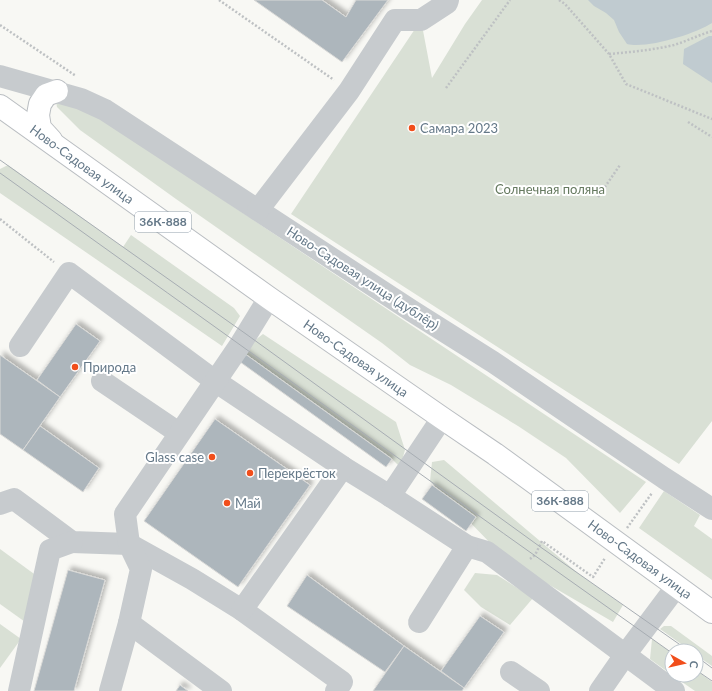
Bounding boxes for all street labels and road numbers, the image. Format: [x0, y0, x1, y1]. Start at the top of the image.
street label: Ново-Садовая улица [27, 121, 137, 207]
road number: 36К-888 [135, 212, 191, 232]
street label: Ново-Садовая улица (дублёр) [284, 223, 442, 333]
street label: Ново-Садовая улица [300, 316, 412, 400]
road number: 36К-888 [532, 491, 588, 511]
street label: Ново-Садовая улица [585, 516, 695, 602]

